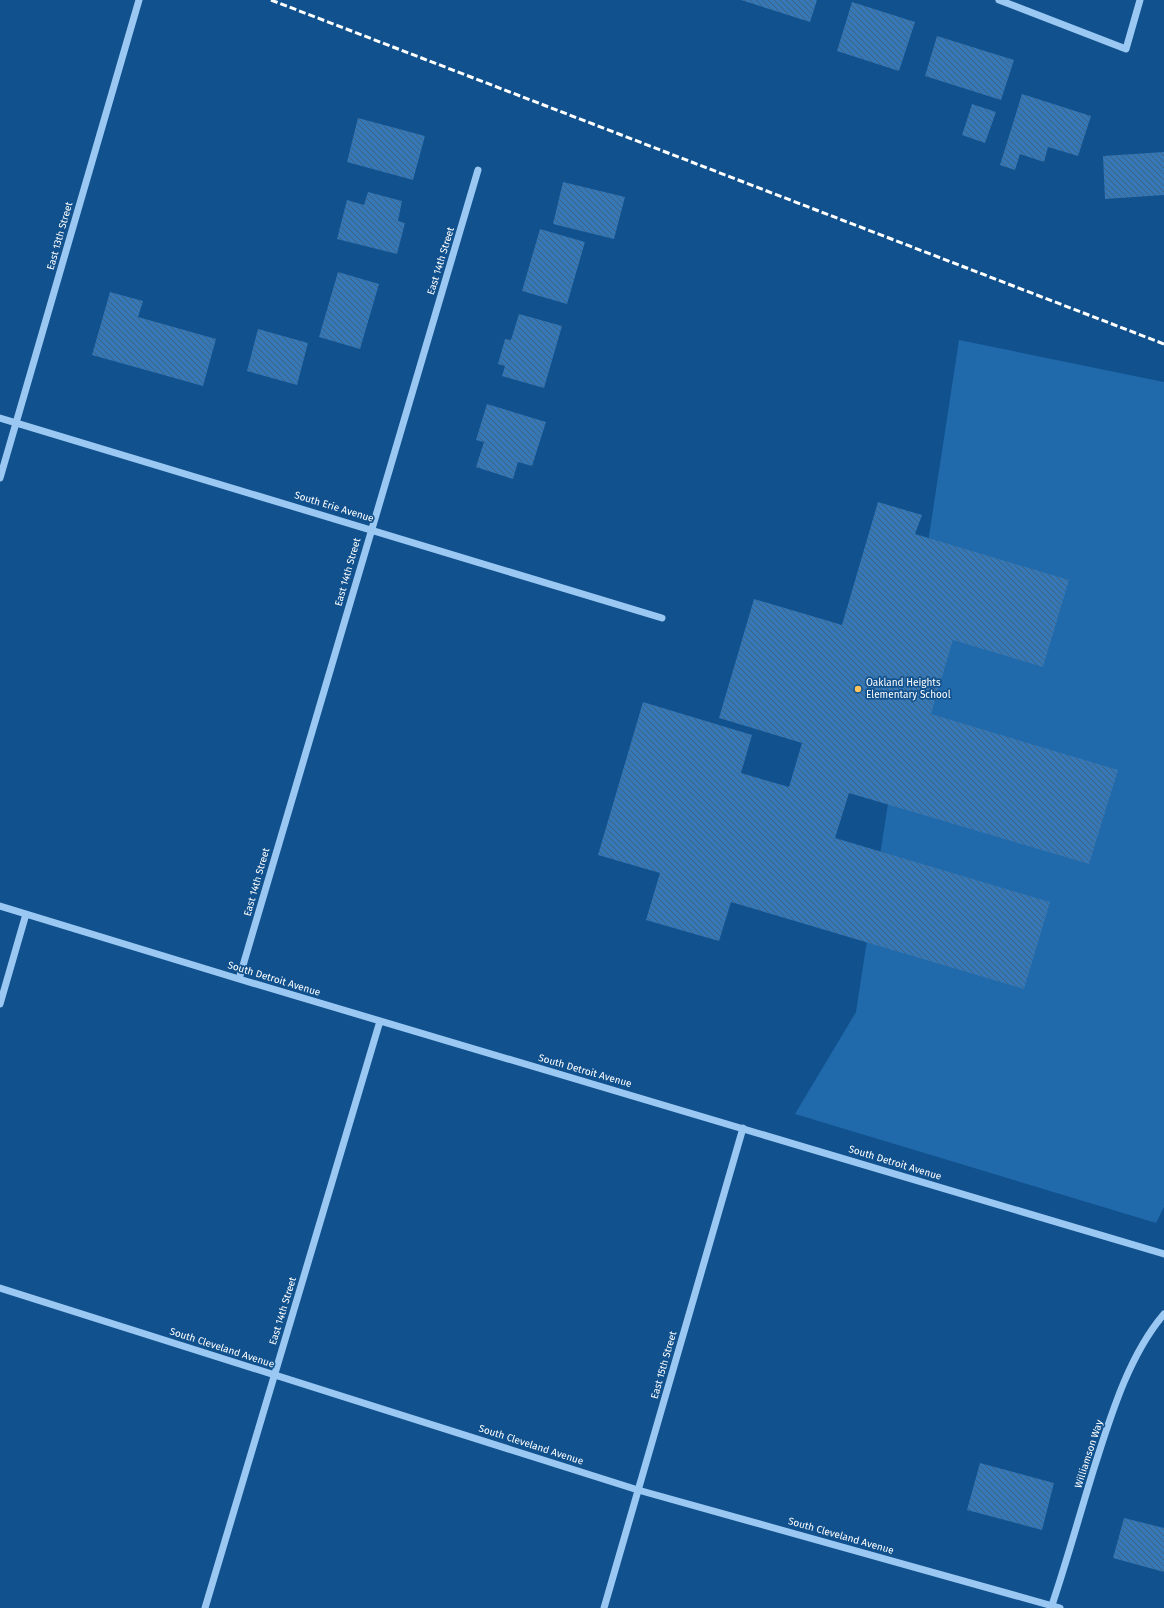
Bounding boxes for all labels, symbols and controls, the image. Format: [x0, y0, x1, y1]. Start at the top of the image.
street label: East 13th Street [45, 200, 76, 271]
street label: East 14th Street [425, 225, 457, 296]
street label: South Erie Avenue [293, 489, 375, 525]
street label: East 14th Street [333, 536, 364, 607]
place label: Oakland Heights Elementary School [866, 677, 951, 701]
marker: Oakland Heights Elementary School [853, 684, 863, 694]
street label: East 14th Street [242, 846, 273, 917]
street label: South Detroit Avenue [226, 959, 322, 999]
street label: South Detroit Avenue [537, 1052, 633, 1090]
street label: South Detroit Avenue [847, 1143, 943, 1183]
street label: East 14th Street [267, 1275, 299, 1346]
street label: South Cleveland Avenue [168, 1325, 276, 1371]
street label: East 15th Street [649, 1329, 680, 1400]
street label: Williamson Way [1072, 1418, 1106, 1490]
street label: South Cleveland Avenue [477, 1422, 585, 1468]
street label: South Cleveland Avenue [787, 1515, 895, 1557]

